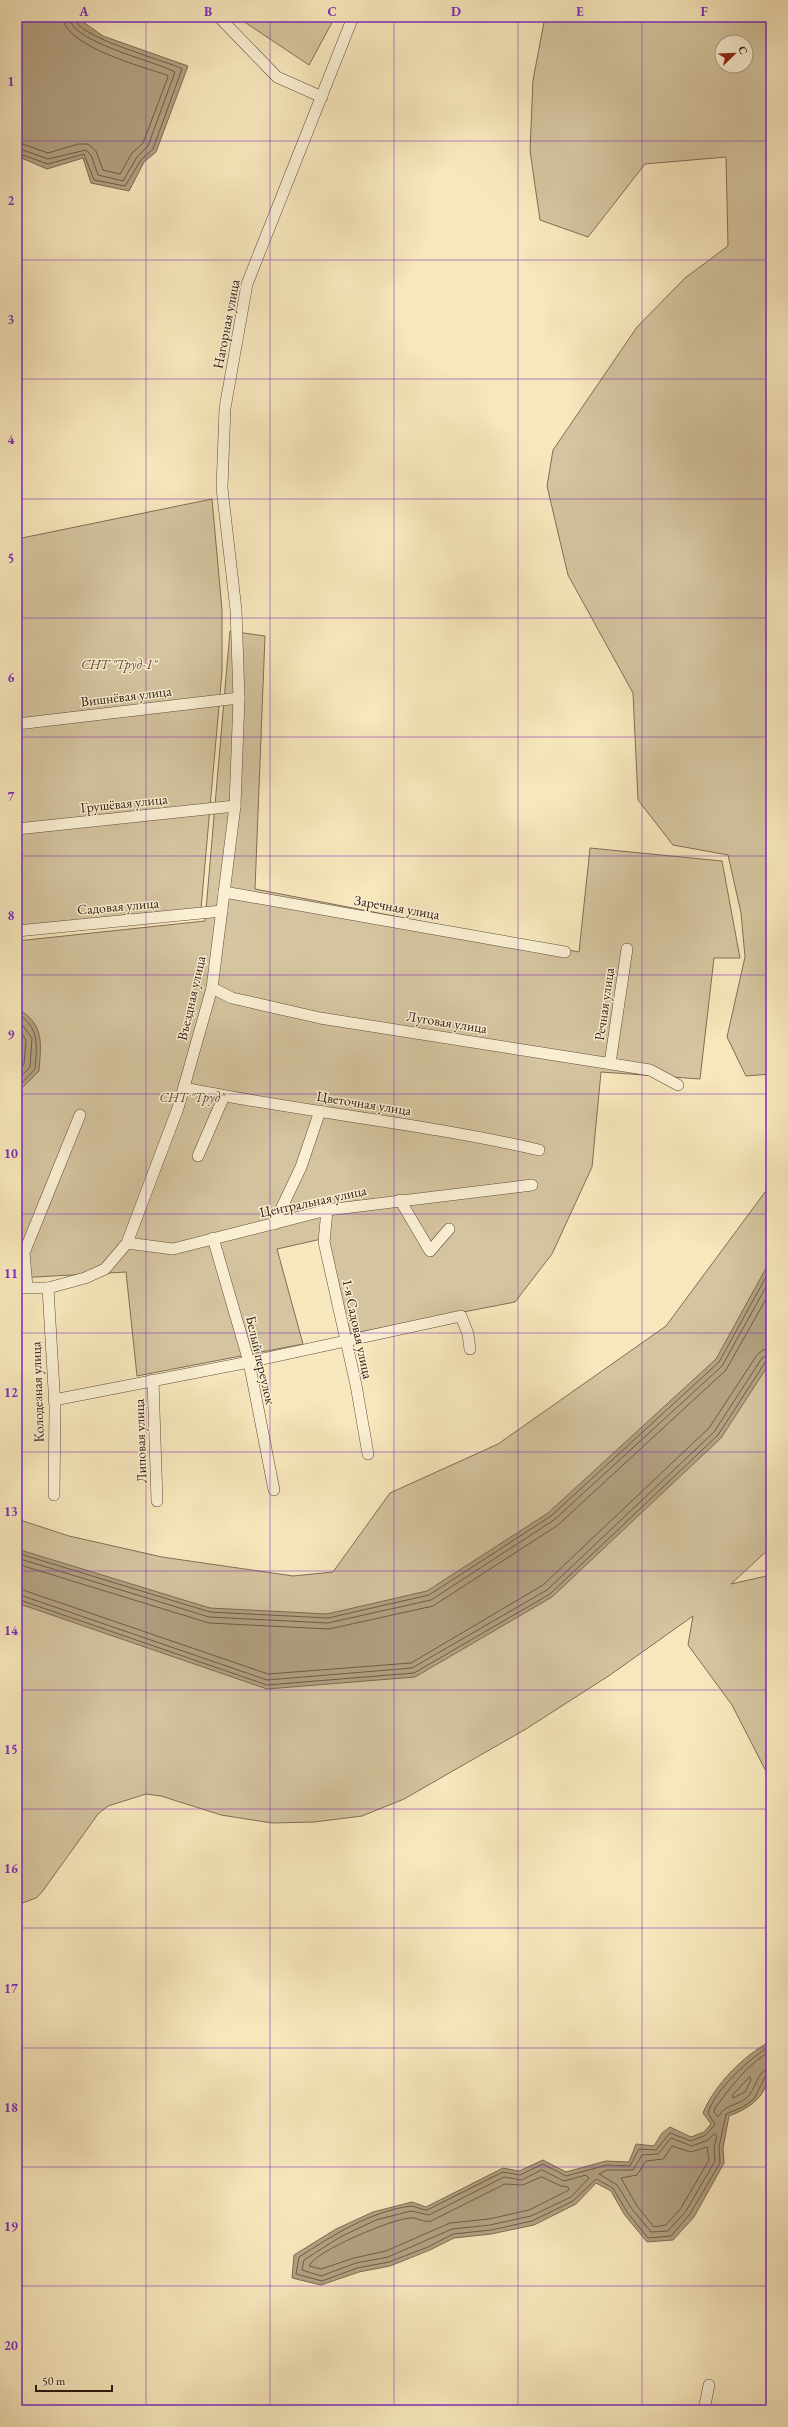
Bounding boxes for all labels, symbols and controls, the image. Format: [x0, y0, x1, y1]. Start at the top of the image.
text: A [78, 3, 89, 20]
text: B [204, 3, 212, 20]
text: C [327, 3, 337, 20]
text: D [451, 3, 461, 20]
text: E [576, 3, 584, 20]
text: F [700, 3, 708, 20]
north arrow [714, 34, 754, 74]
text: С [735, 44, 751, 57]
text: 1 [8, 73, 15, 90]
text: 2 [8, 192, 15, 209]
street label: Нагорная улица [209, 277, 244, 370]
text: 3 [8, 311, 15, 328]
text: 4 [8, 431, 15, 448]
text: 5 [8, 550, 14, 567]
park label: СНТ "Труд-1" [81, 655, 158, 673]
text: 6 [8, 669, 15, 686]
street label: Вишнёвая улица [80, 681, 173, 710]
text: 7 [8, 788, 15, 805]
street label: Грушёвая улица [80, 789, 169, 817]
street label: Заречная улица [353, 891, 441, 923]
street label: Садовая улица [76, 893, 160, 919]
text: 8 [8, 907, 15, 924]
street label: Въездная улица [173, 953, 210, 1042]
street label: Речная улица [590, 966, 618, 1042]
street label: Луговая улица [405, 1007, 489, 1037]
text: 9 [8, 1026, 15, 1043]
street label: Цветочная улица [315, 1087, 413, 1119]
park label: СНТ "Труд" [159, 1088, 226, 1106]
text: 10 [4, 1145, 18, 1162]
street label: Центральная улица [258, 1181, 368, 1221]
text: 11 [4, 1265, 18, 1282]
street label: 1-я Садовая улица [339, 1277, 377, 1381]
street label: Белый переулок [242, 1314, 280, 1406]
street label: Колодезная улица [26, 1341, 48, 1443]
text: 12 [4, 1384, 18, 1401]
street label: Липовая улица [130, 1398, 150, 1484]
text: 13 [4, 1503, 18, 1520]
text: 14 [4, 1622, 18, 1639]
text: 15 [4, 1741, 18, 1758]
text: 16 [4, 1860, 18, 1877]
text: 17 [4, 1980, 18, 1997]
text: 18 [4, 2099, 18, 2116]
text: 19 [4, 2218, 18, 2235]
text: 20 [4, 2337, 18, 2354]
scale bar [36, 2367, 112, 2393]
text: 50 m [42, 2373, 66, 2389]

